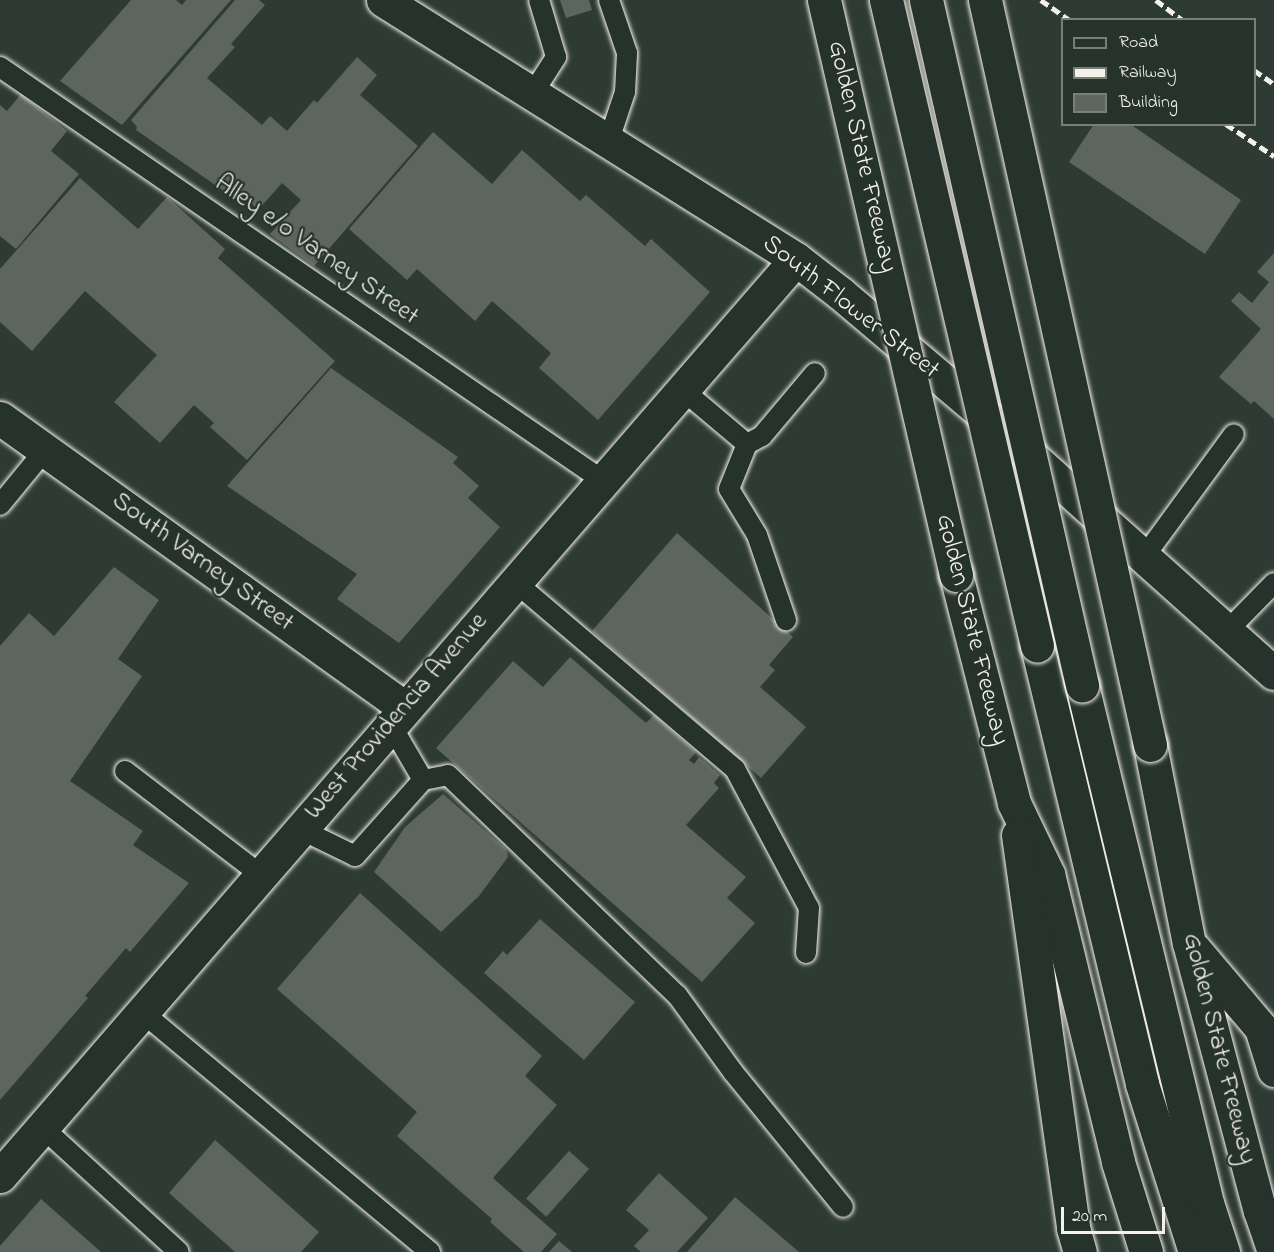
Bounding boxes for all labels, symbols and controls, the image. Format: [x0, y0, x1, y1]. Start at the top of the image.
legend [1061, 18, 1256, 126]
text: Road [1119, 30, 1158, 56]
street label: Golden State Freeway [819, 38, 903, 276]
text: Railway [1119, 60, 1176, 86]
text: Building [1119, 90, 1178, 116]
street label: Alley e/o Varney Street [208, 169, 424, 333]
street label: South Flower Street [755, 229, 945, 387]
street label: South Varney Street [105, 486, 299, 640]
street label: Golden State Freeway [927, 511, 1015, 749]
street label: West Providencia Avenue [299, 607, 495, 827]
street label: Golden State Freeway [1174, 930, 1262, 1168]
scale bar [1064, 1195, 1168, 1233]
text: 20 m [1072, 1204, 1107, 1230]

